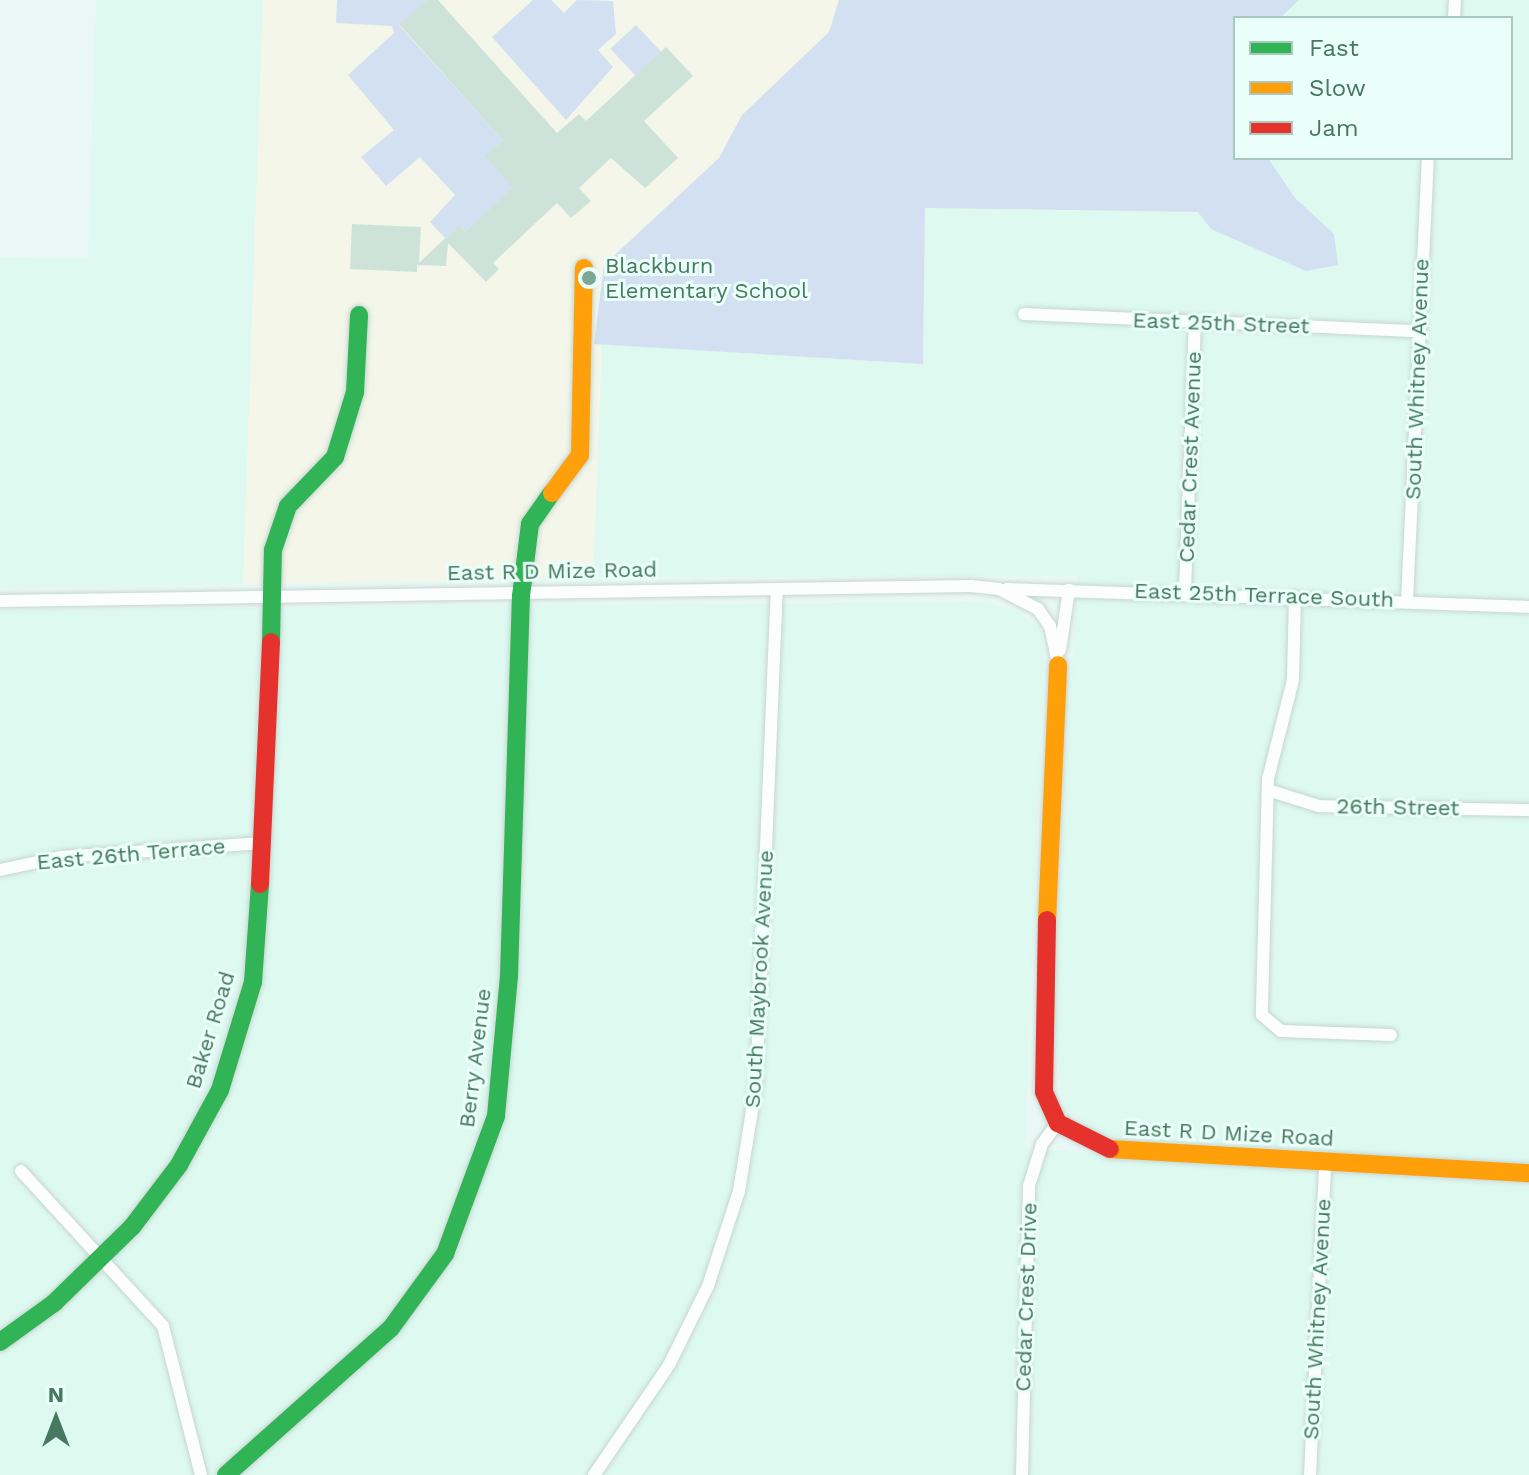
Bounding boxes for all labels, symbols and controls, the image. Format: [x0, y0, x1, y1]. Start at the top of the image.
legend [1233, 16, 1513, 160]
text: Fast [1309, 34, 1359, 62]
text: Slow [1309, 74, 1366, 102]
text: Jam [1309, 114, 1359, 142]
place label: Blackburn Elementary School [605, 252, 808, 304]
street label: South Whitney Avenue [1400, 257, 1434, 501]
marker: Blackburn Elementary School [580, 269, 598, 287]
street label: East 25th Street [1132, 307, 1310, 339]
street label: Cedar Crest Avenue [1173, 350, 1207, 564]
street label: East R D Mize Road [447, 556, 657, 586]
street label: East 25th Terrace South [1133, 577, 1395, 613]
street label: 26th Street [1336, 793, 1460, 821]
street label: East 26th Terrace [35, 833, 227, 875]
street label: South Maybrook Avenue [739, 849, 779, 1109]
street label: Baker Road [180, 968, 240, 1092]
street label: Berry Avenue [453, 986, 497, 1130]
street label: East R D Mize Road [1123, 1114, 1335, 1152]
street label: South Whitney Avenue [1297, 1197, 1337, 1441]
street label: Cedar Crest Drive [1009, 1202, 1043, 1392]
north arrow [16, 1379, 96, 1459]
text: N [48, 1382, 64, 1407]

